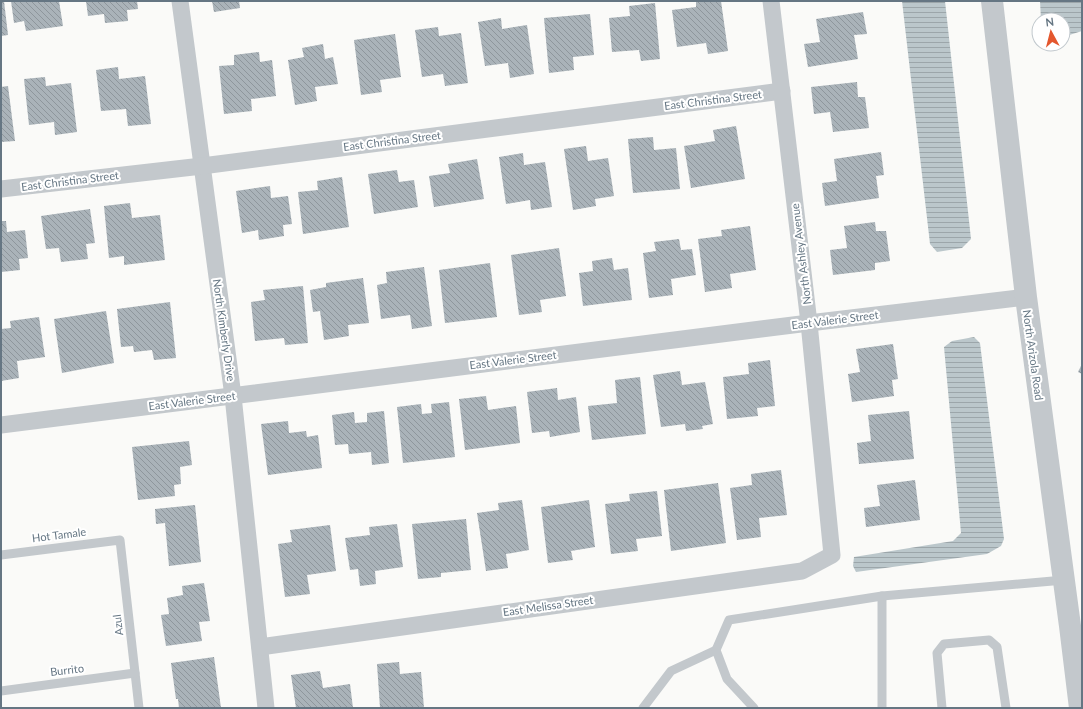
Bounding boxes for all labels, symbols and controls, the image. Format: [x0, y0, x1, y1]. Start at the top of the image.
north arrow [1031, 12, 1071, 52]
text: N [1045, 15, 1055, 29]
street label: East Christina Street [663, 87, 763, 112]
street label: East Christina Street [342, 128, 442, 153]
street label: East Christina Street [20, 168, 120, 193]
street label: North Ashley Avenue [788, 203, 813, 305]
street label: North Kimberly Drive [211, 278, 238, 382]
street label: East Valerie Street [791, 308, 879, 331]
street label: North Arizola Road [1021, 309, 1046, 401]
street label: East Valerie Street [469, 348, 557, 371]
street label: East Valerie Street [148, 389, 236, 412]
street label: Hot Tamale [31, 525, 87, 544]
street label: East Melissa Street [502, 593, 594, 618]
street label: Azul [110, 614, 125, 636]
street label: Burrito [49, 661, 85, 678]

